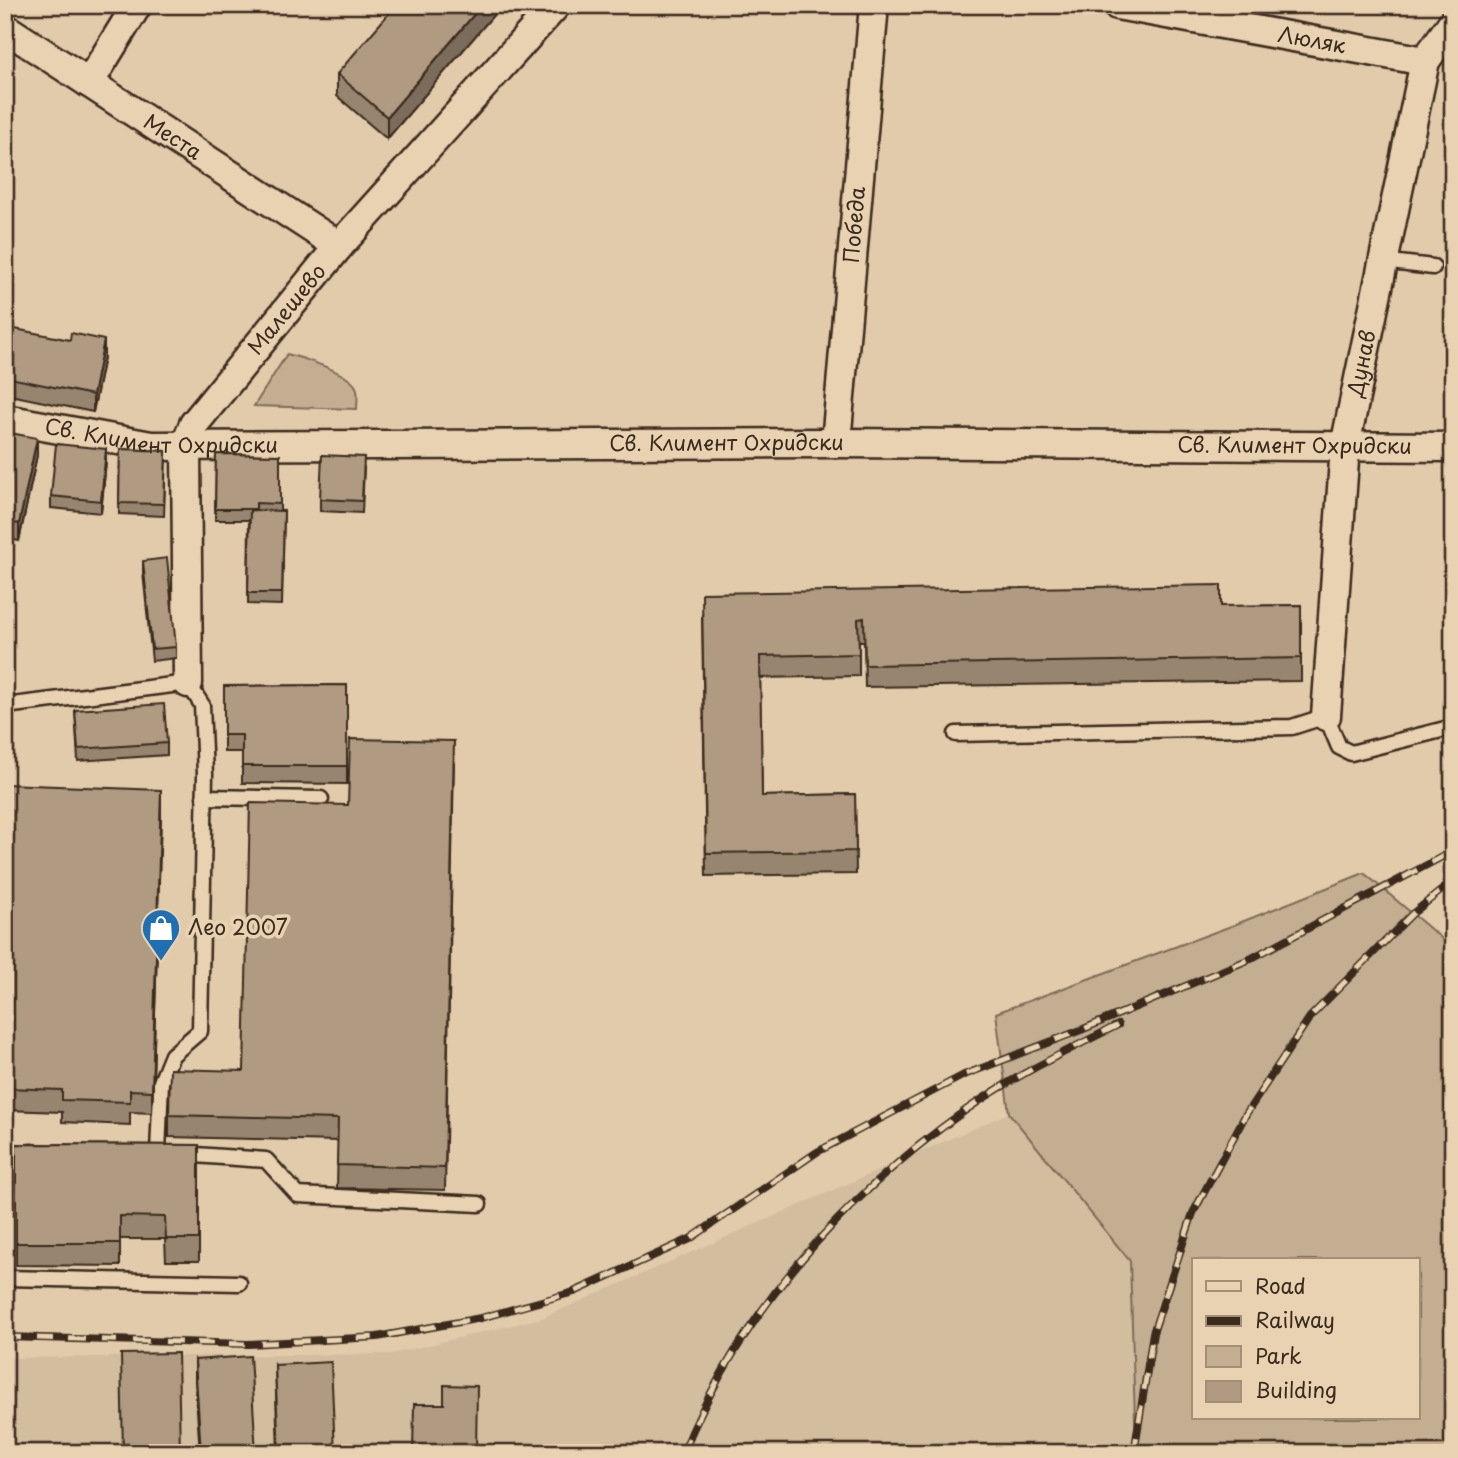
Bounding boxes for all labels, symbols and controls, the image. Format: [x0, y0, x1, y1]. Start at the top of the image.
street label: Люляк [1276, 17, 1349, 60]
street label: Места [138, 105, 209, 167]
street label: Победа [834, 185, 872, 264]
street label: Малешево [239, 256, 333, 361]
street label: Дунав [1337, 327, 1383, 400]
street label: Св. Климент Охридски [42, 409, 278, 460]
street label: Св. Климент Охридски [609, 425, 844, 458]
street label: Св. Климент Охридски [1177, 427, 1412, 461]
shop icon: Лео 2007 [140, 907, 182, 962]
place label: Лео 2007 [188, 910, 288, 942]
legend [1192, 1258, 1420, 1420]
text: Road [1255, 1269, 1306, 1301]
text: Railway [1255, 1303, 1335, 1335]
text: Park [1255, 1339, 1302, 1371]
text: Building [1255, 1373, 1337, 1405]

